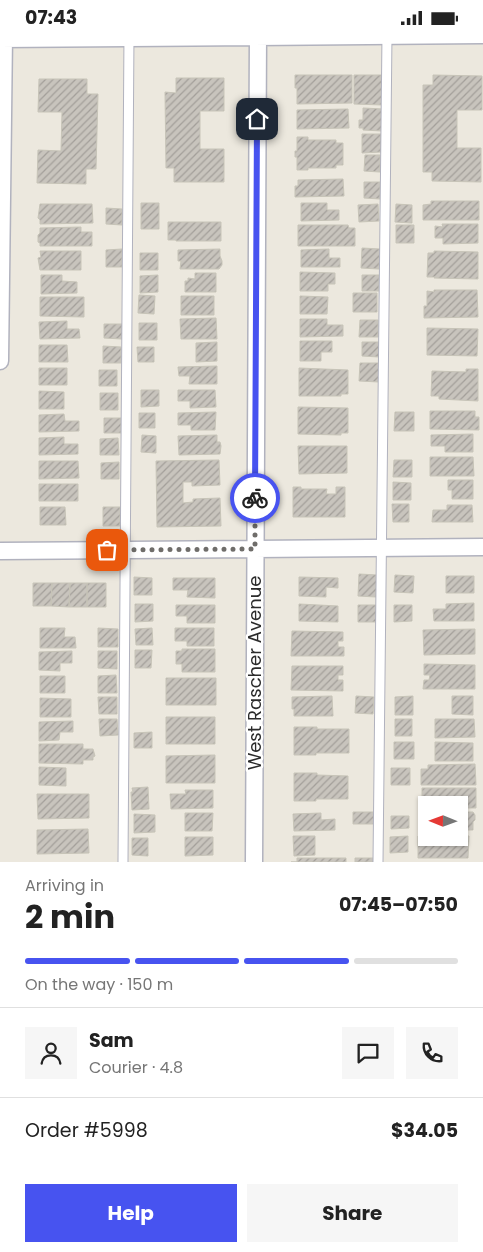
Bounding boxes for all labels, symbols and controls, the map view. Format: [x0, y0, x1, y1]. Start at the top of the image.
text: 07:43 [25, 4, 77, 31]
pin [236, 98, 278, 140]
icon: home [243, 105, 271, 133]
courier [230, 473, 280, 523]
icon: bike [241, 484, 269, 512]
pin [86, 529, 128, 571]
icon: bag [93, 536, 121, 564]
street label: West Rascher Avenue [242, 576, 267, 770]
north arrow [418, 796, 468, 846]
map controls [418, 796, 468, 846]
text: Arriving in [25, 874, 104, 897]
text: 07:45–07:50 [339, 891, 458, 918]
text: 2 min [25, 894, 115, 939]
text: On the way · 150 m [25, 973, 173, 996]
button: person [25, 1027, 77, 1079]
text: Sam [89, 1027, 134, 1054]
button: chat [342, 1027, 394, 1079]
button: phone [406, 1027, 458, 1079]
text: Courier · 4.8 [89, 1056, 183, 1079]
text: Order #5998 [25, 1117, 148, 1144]
text: $34.05 [391, 1117, 458, 1144]
button: Help [25, 1184, 237, 1242]
button: Share [247, 1184, 458, 1242]

